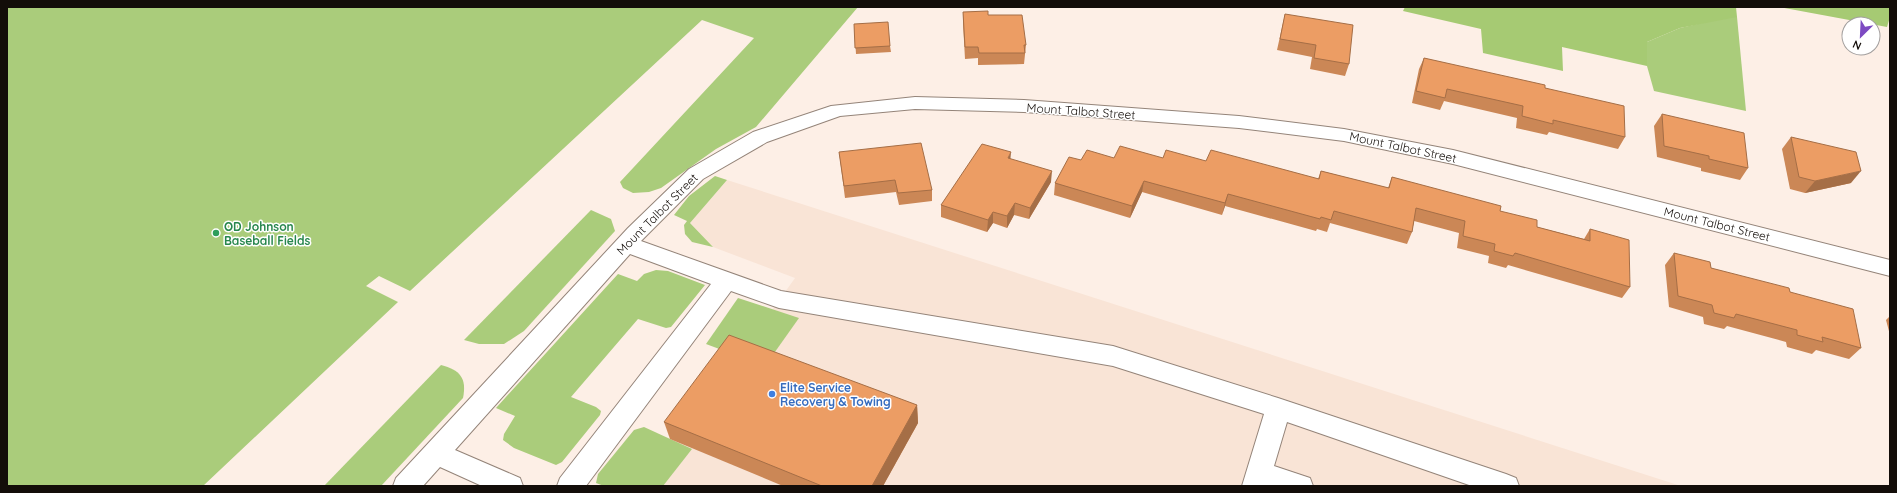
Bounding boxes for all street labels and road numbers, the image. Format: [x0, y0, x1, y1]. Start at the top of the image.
street label: Mount Talbot Street [1026, 100, 1136, 122]
street label: Mount Talbot Street [1348, 128, 1458, 166]
street label: Mount Talbot Street [613, 170, 701, 258]
street label: Mount Talbot Street [1662, 204, 1772, 244]

